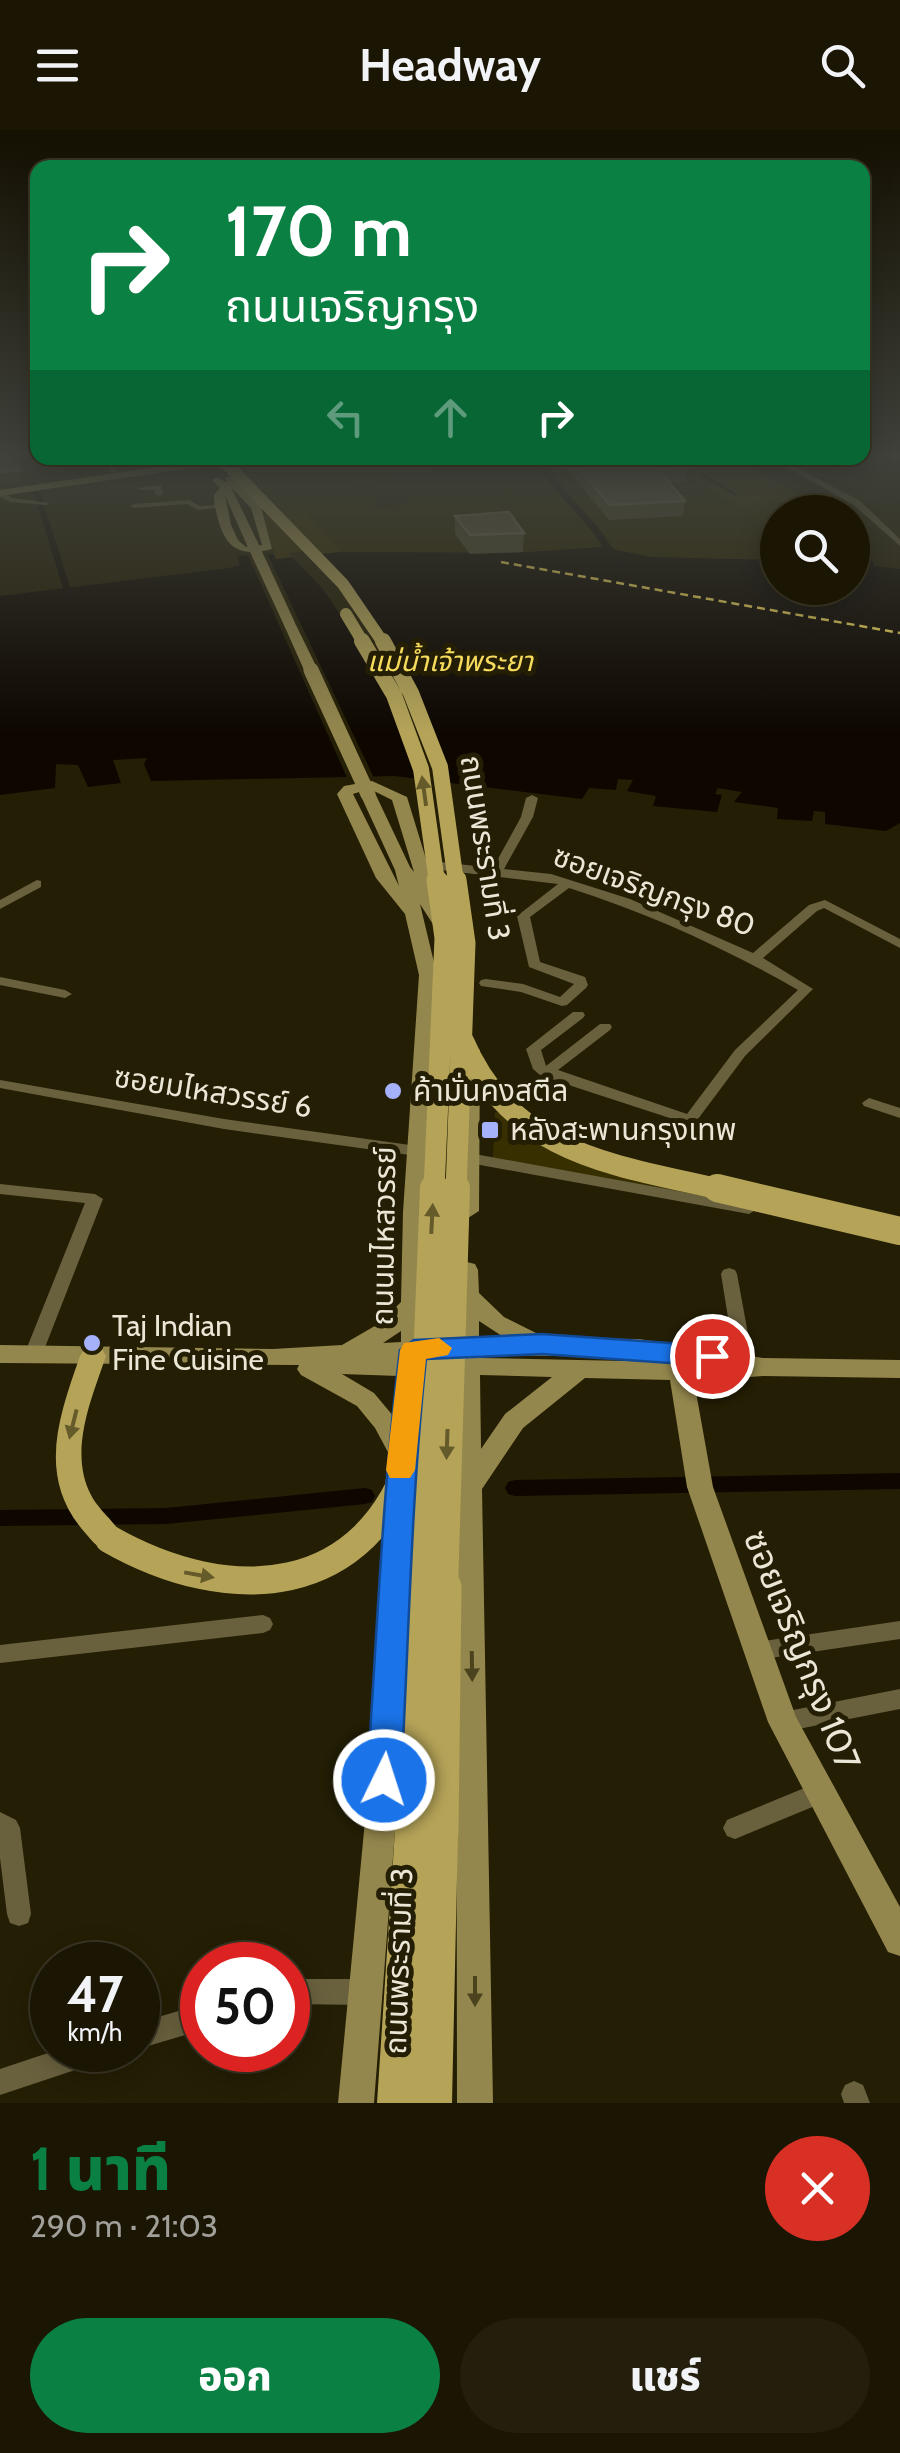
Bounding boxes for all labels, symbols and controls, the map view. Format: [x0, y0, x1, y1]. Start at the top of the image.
icon: menu [30, 38, 85, 93]
text: Headway [359, 38, 541, 92]
icon: search [815, 38, 870, 93]
text: 170 m [225, 188, 412, 274]
icon: right [60, 200, 190, 330]
text: ถนนเจริญกรุง [225, 279, 479, 333]
icon: left [318, 390, 373, 445]
icon: ahead [423, 390, 478, 445]
icon: right [528, 390, 583, 445]
map controls [760, 495, 870, 605]
button: search [760, 495, 870, 605]
water label: แม่น้ำเจ้าพระยา [367, 642, 535, 678]
street label: ถนนพระรามที่ 3 [453, 752, 520, 943]
one-way arrow [416, 775, 432, 807]
street label: ซอยเจริญกรุง 80 [548, 837, 760, 944]
street label: ซอยมไหสวรรย์ 6 [112, 1058, 315, 1125]
place label: ค้ามั่นคงสตีล [413, 1072, 568, 1109]
marker: ค้ามั่นคงสตีล [382, 1080, 404, 1102]
place label: หลังสะพานกรุงเทพ [510, 1111, 736, 1148]
marker: หลังสะพานกรุงเทพ [479, 1119, 501, 1141]
street label: ถนนมไหสวรรย์ [363, 1146, 404, 1326]
one-way arrow [424, 1203, 440, 1235]
place label: Taj Indian Fine Cuisine [112, 1307, 264, 1378]
pin [670, 1314, 755, 1399]
icon: arrive [685, 1329, 740, 1384]
marker: Taj Indian Fine Cuisine [81, 1332, 103, 1354]
one-way arrow [65, 1409, 80, 1440]
one-way arrow [438, 1429, 454, 1461]
street label: ซอยเจริญกรุง 107 [735, 1524, 870, 1776]
one-way arrow [183, 1568, 215, 1583]
one-way arrow [465, 1651, 481, 1683]
position arrow [332, 1728, 436, 1832]
street label: ถนนพระรามที่ 3 [375, 1867, 420, 2055]
speed limit sign: 50 [180, 1942, 310, 2072]
text: 47 [67, 1964, 123, 2025]
one-way arrow [467, 1976, 483, 2008]
text: km/h [68, 2017, 122, 2047]
text: 1 นาที [30, 2132, 171, 2205]
button: close [765, 2136, 870, 2241]
text: 290 m · 21:03 [30, 2206, 218, 2245]
button: ออก [30, 2318, 440, 2433]
button: แชร์ [460, 2318, 870, 2433]

